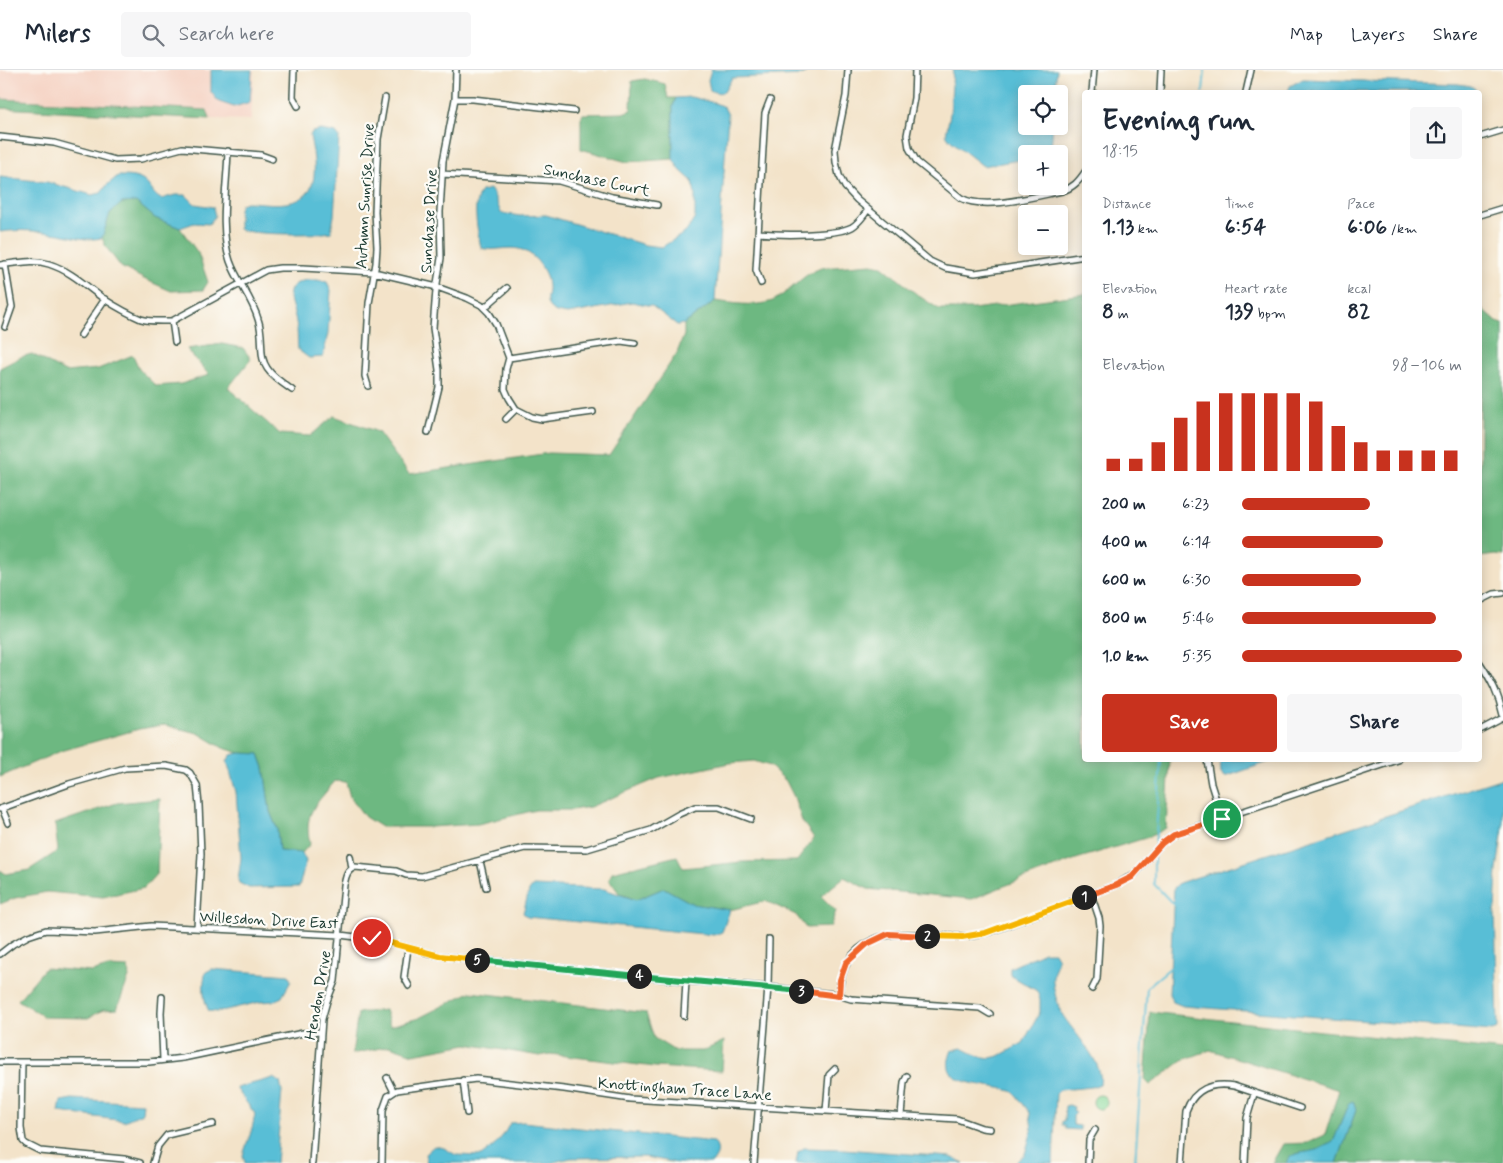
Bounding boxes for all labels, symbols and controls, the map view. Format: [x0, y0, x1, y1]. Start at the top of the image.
search box [121, 12, 471, 57]
text: Milers [25, 19, 91, 50]
icon: search [139, 21, 167, 49]
text: Search here [179, 22, 274, 47]
text: Map [1290, 23, 1323, 47]
text: Layers [1351, 23, 1405, 47]
text: Share [1433, 23, 1478, 47]
map controls [1018, 85, 1068, 255]
button: locate [1018, 85, 1068, 135]
text: Evening run [1102, 103, 1255, 140]
button: share [1410, 107, 1462, 159]
street label: Autumn Sunrise Drive [351, 123, 380, 269]
text: 18:15 [1102, 141, 1138, 162]
button: + [1018, 145, 1068, 195]
street label: Sunchase Court [542, 159, 652, 202]
street label: Sunchase Drive [416, 168, 443, 274]
text: Distance [1102, 195, 1151, 213]
text: Time [1225, 195, 1254, 213]
text: Pace [1347, 195, 1375, 213]
button: − [1018, 205, 1068, 255]
text: 1.13 [1102, 213, 1134, 241]
text: 6:54 [1225, 213, 1266, 241]
text: 6:06 [1347, 213, 1387, 241]
text: km [1134, 220, 1158, 238]
text: /km [1387, 220, 1417, 238]
text: Elevation [1102, 280, 1157, 298]
text: Heart rate [1225, 280, 1288, 298]
text: kcal [1347, 280, 1371, 298]
text: 8 [1102, 298, 1114, 326]
text: 139 [1225, 298, 1254, 326]
text: 82 [1347, 298, 1370, 326]
text: m [1114, 305, 1129, 323]
text: bpm [1254, 305, 1286, 323]
text: Elevation [1102, 355, 1165, 376]
text: 98–106 m [1392, 355, 1462, 376]
text: 200 m [1102, 494, 1146, 515]
text: 6:23 [1182, 494, 1209, 515]
text: 400 m [1102, 532, 1147, 553]
text: 6:14 [1182, 532, 1211, 553]
text: 600 m [1102, 570, 1146, 591]
text: 6:30 [1182, 570, 1211, 591]
text: 800 m [1102, 608, 1147, 629]
text: 5:46 [1182, 608, 1214, 629]
text: 1.0 km [1102, 646, 1149, 667]
text: 5:35 [1182, 646, 1212, 667]
button: Save [1102, 694, 1277, 752]
button: Share [1287, 694, 1462, 752]
pin [1201, 798, 1243, 840]
icon: arrive [1208, 805, 1236, 833]
pin: 1 [1072, 884, 1096, 910]
text: 1 [1081, 888, 1088, 906]
street label: Willesdon Drive East [199, 906, 339, 935]
pin [351, 917, 393, 959]
icon: check [358, 924, 386, 952]
pin: 2 [914, 924, 940, 948]
text: 2 [924, 927, 931, 945]
pin: 5 [464, 948, 490, 972]
street label: Hendon Drive [300, 949, 337, 1042]
text: 5 [473, 951, 482, 969]
pin: 4 [626, 964, 652, 988]
text: 4 [635, 967, 644, 985]
pin: 3 [788, 978, 814, 1004]
text: 3 [798, 982, 805, 1000]
street label: Knottingham Trace Lane [597, 1073, 773, 1107]

